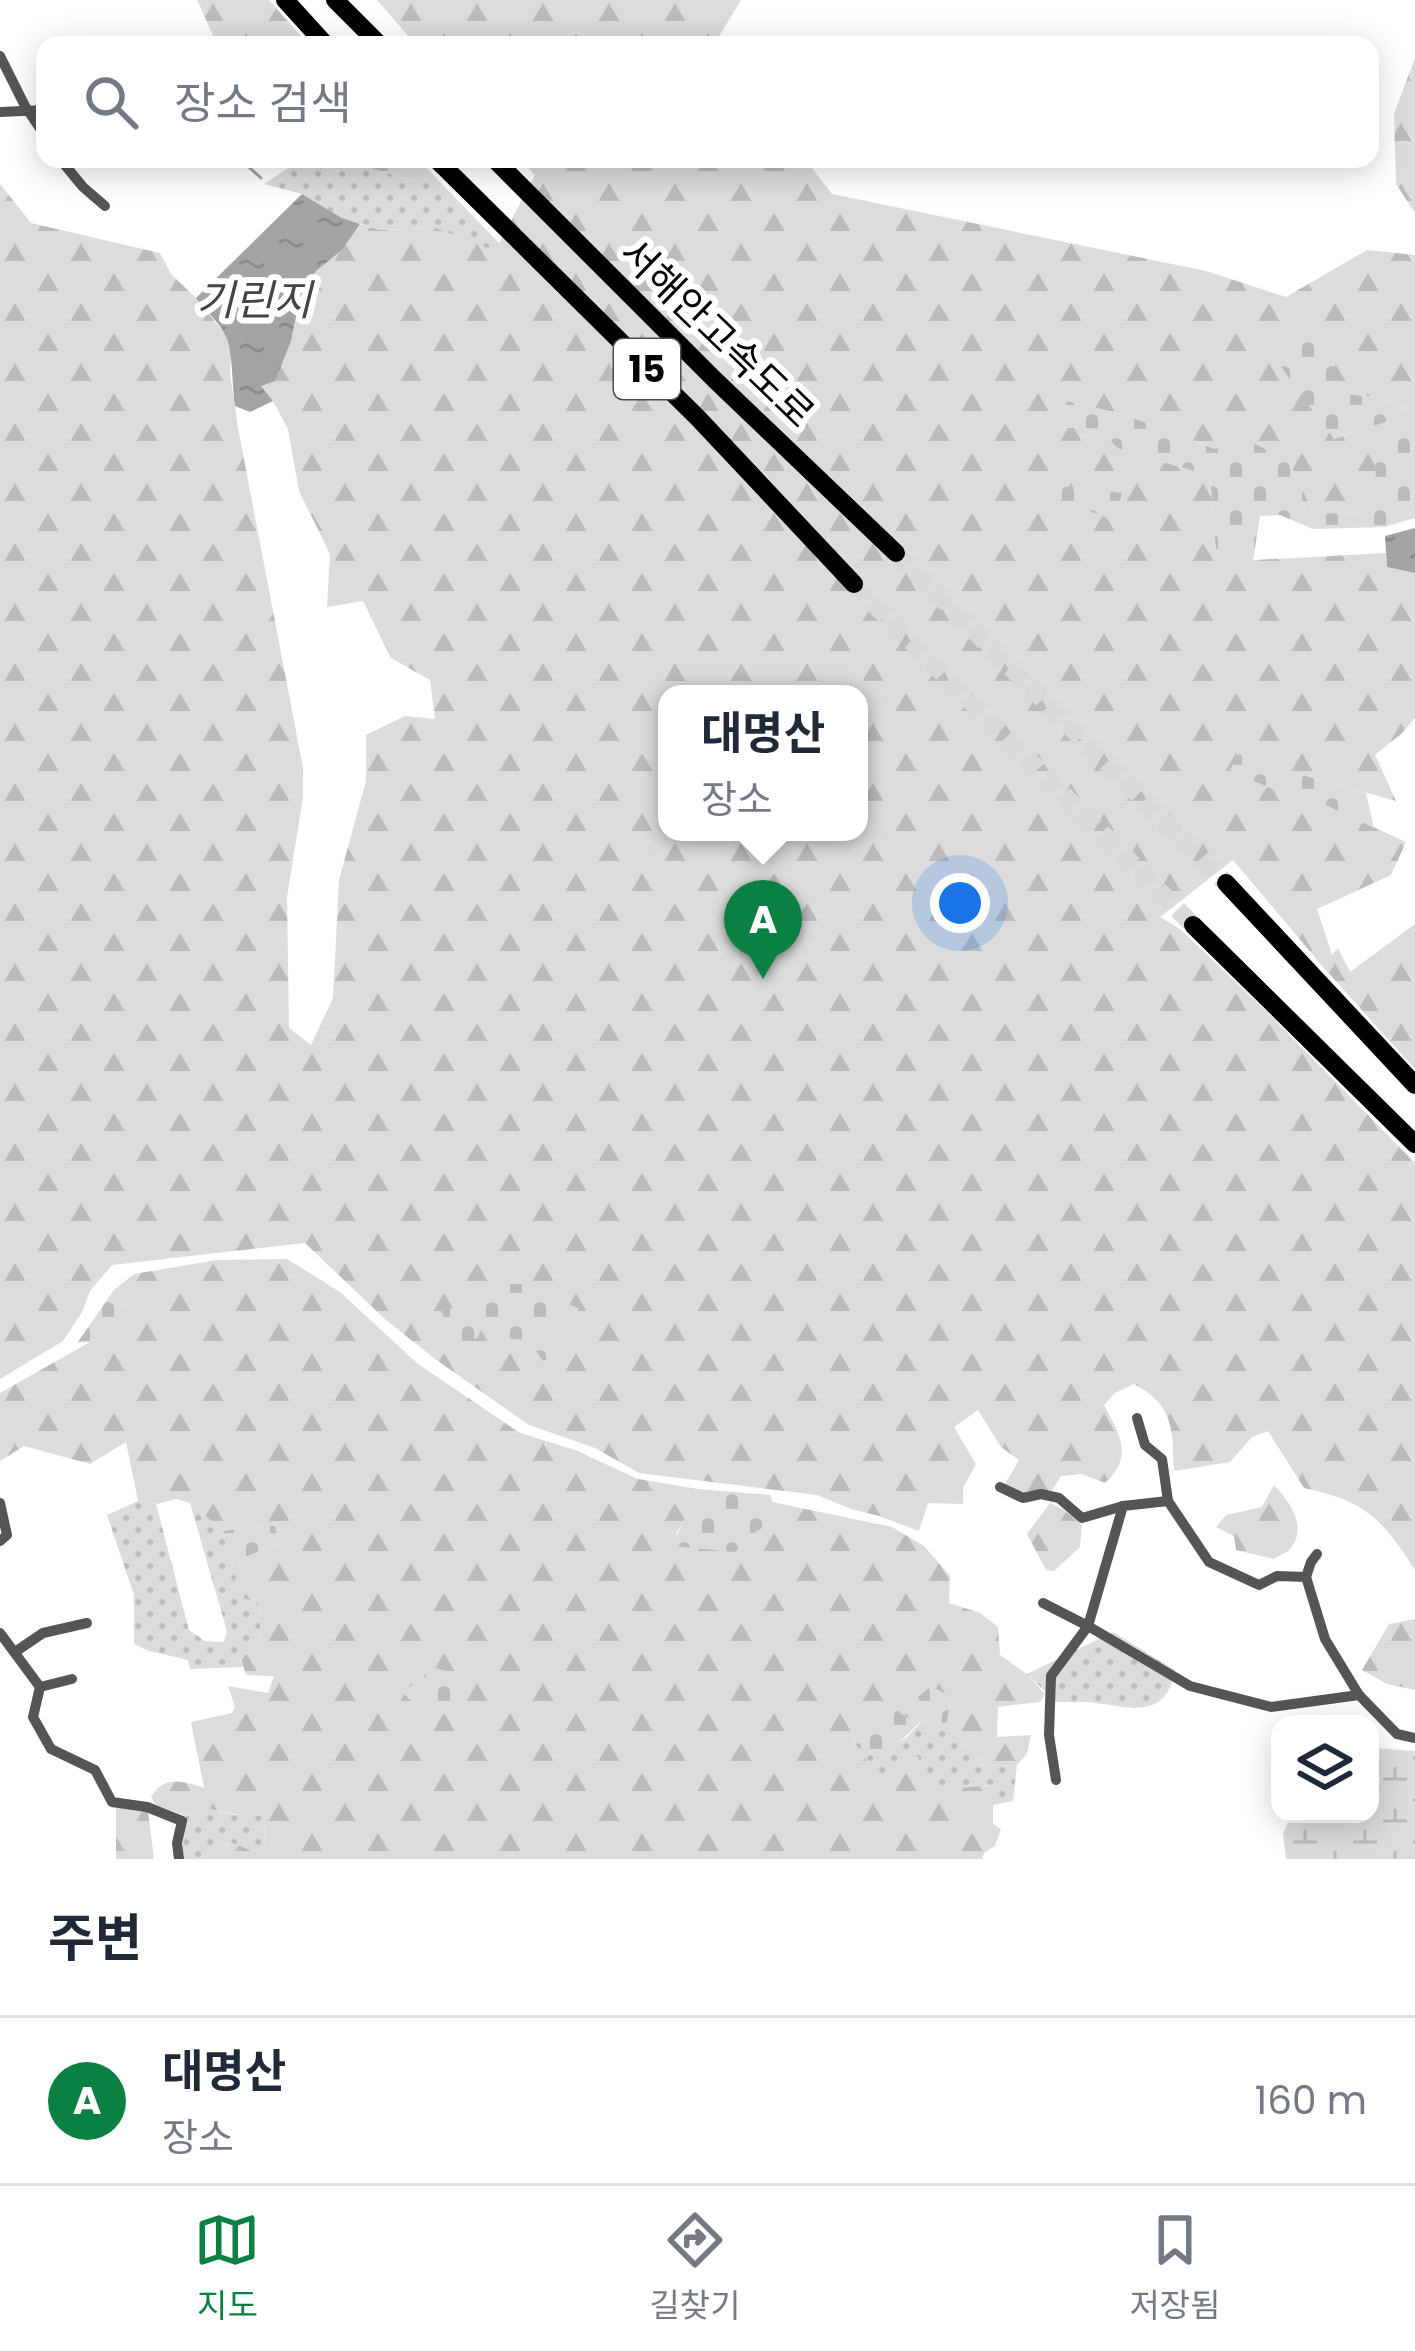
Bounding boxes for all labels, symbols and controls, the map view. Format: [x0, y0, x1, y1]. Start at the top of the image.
search box [36, 36, 1379, 168]
icon: search [78, 69, 144, 135]
text: 장소 검색 [174, 72, 352, 135]
street label: 서해안고속도로 [608, 226, 826, 440]
water label: 기린지 [196, 271, 315, 330]
road number: 15 [614, 339, 680, 399]
popup [658, 685, 868, 841]
text: 대명산 [701, 702, 825, 765]
text: 장소 [701, 772, 773, 827]
your location [930, 873, 990, 933]
pin: A [724, 880, 802, 979]
map controls [1271, 1715, 1379, 1823]
button: layers [1271, 1715, 1379, 1823]
text: 주변 [48, 1902, 142, 1974]
text: 대명산 [162, 2040, 286, 2103]
text: A [73, 2073, 101, 2128]
text: 160 m [1255, 2073, 1367, 2128]
text: 장소 [162, 2110, 234, 2165]
tab: 지도 [194, 2207, 260, 2331]
tab: 길찾기 [649, 2207, 741, 2331]
tab: 저장됨 [1129, 2207, 1221, 2331]

